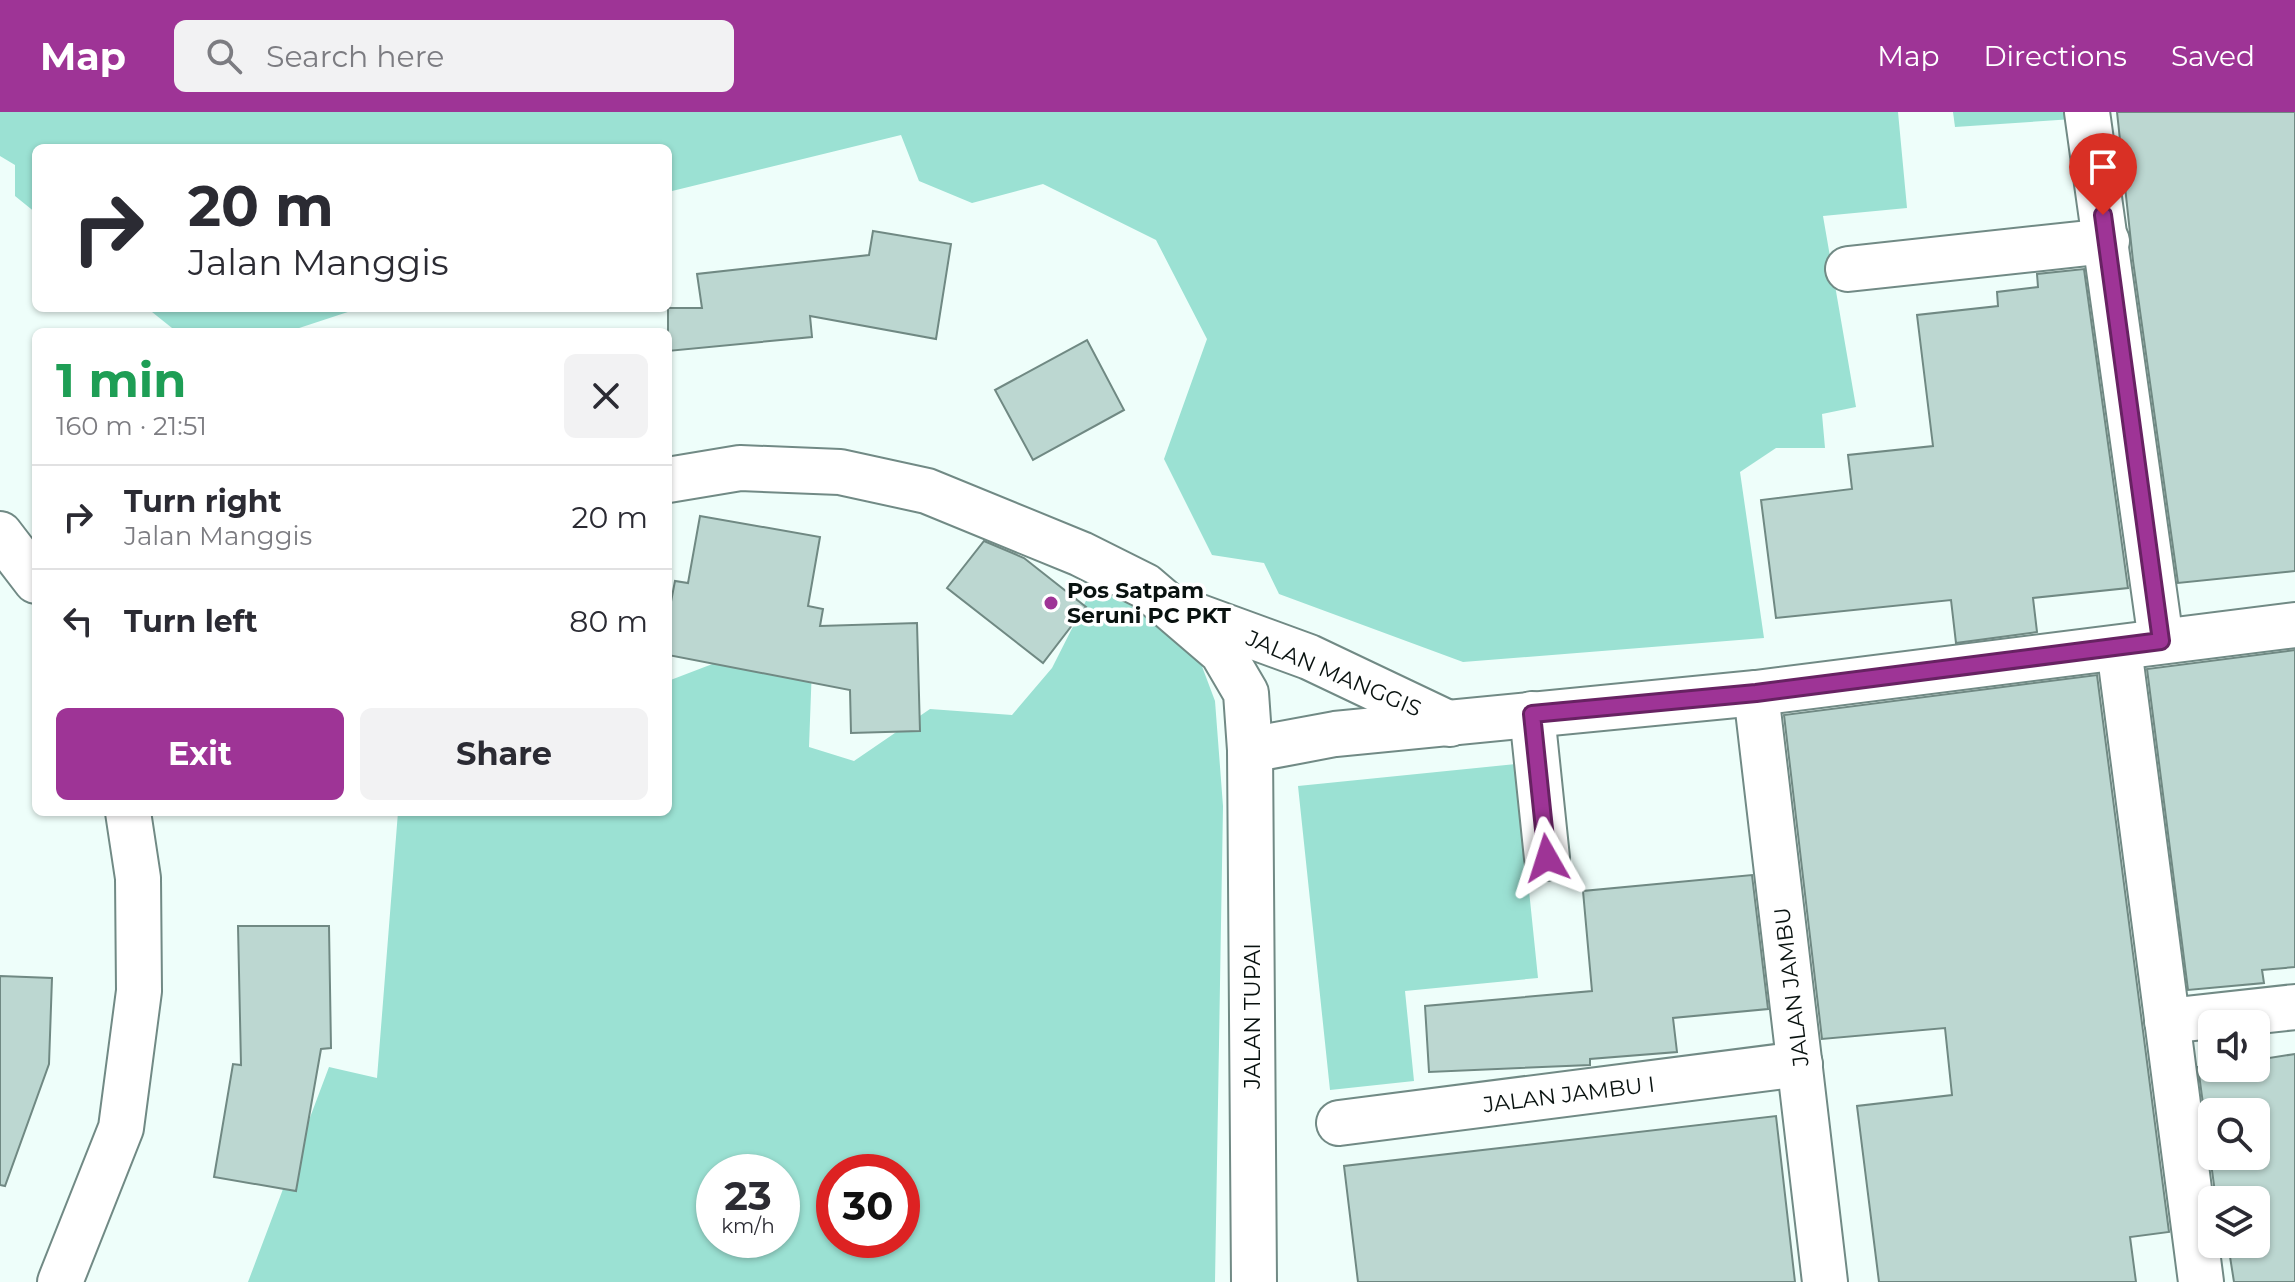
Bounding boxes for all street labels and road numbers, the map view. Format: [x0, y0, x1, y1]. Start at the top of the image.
street label: JALAN MANGGIS [1241, 624, 1425, 723]
street label: JALAN JAMBU [1768, 906, 1815, 1069]
street label: JALAN TUPAI [1239, 943, 1266, 1090]
street label: JALAN JAMBU I [1481, 1071, 1656, 1119]

